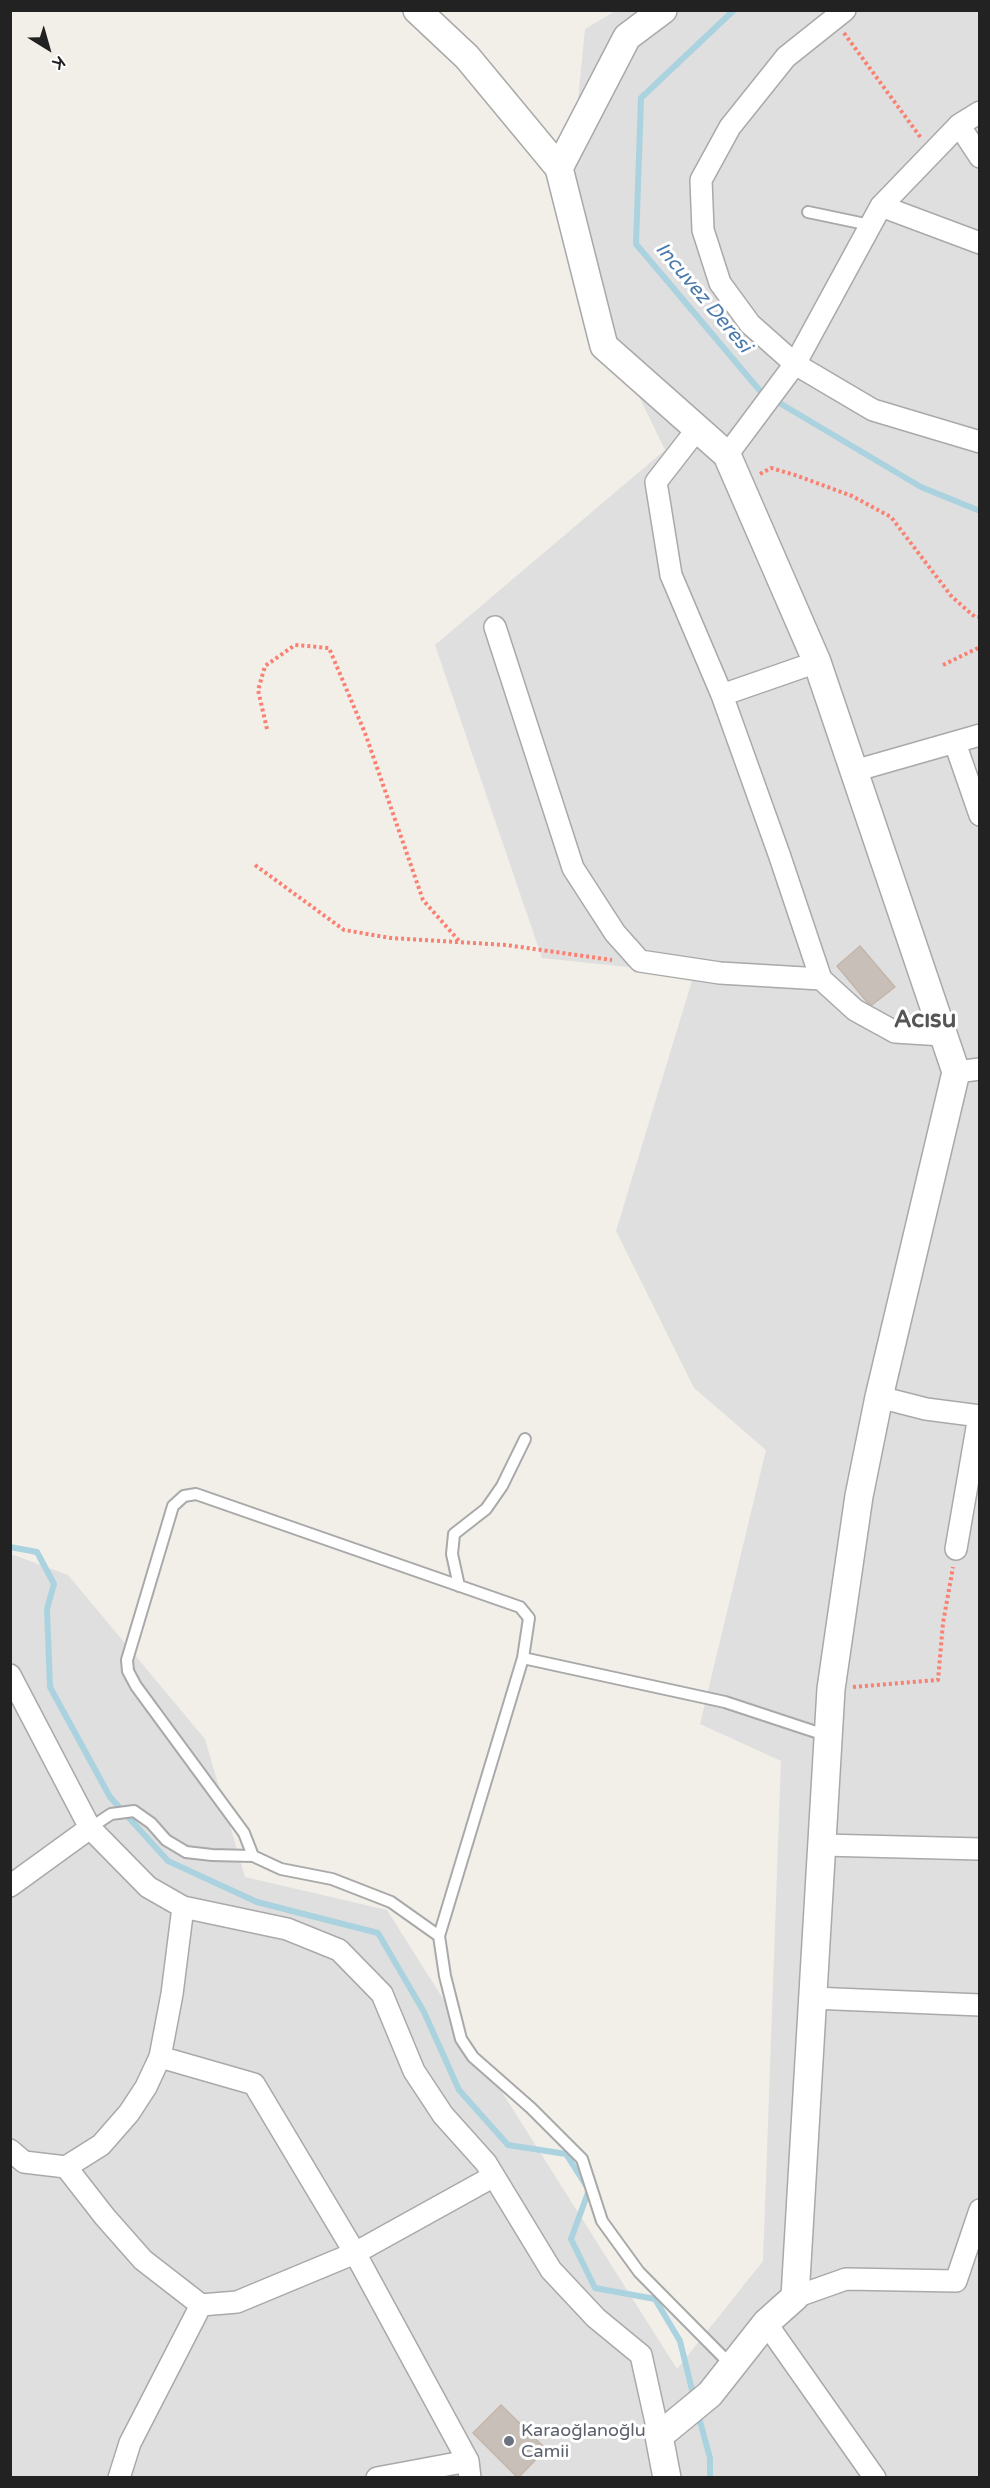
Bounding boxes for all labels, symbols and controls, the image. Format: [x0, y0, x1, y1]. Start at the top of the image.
north arrow [18, 18, 78, 78]
text: K [49, 51, 69, 74]
water label: Incuvez Deresi [650, 238, 756, 358]
district label: Acısu [894, 1007, 956, 1035]
place label: Karaoğlanoğlu Camii [521, 2420, 646, 2462]
marker: Karaoğlanoğlu Camii [502, 2434, 516, 2448]

